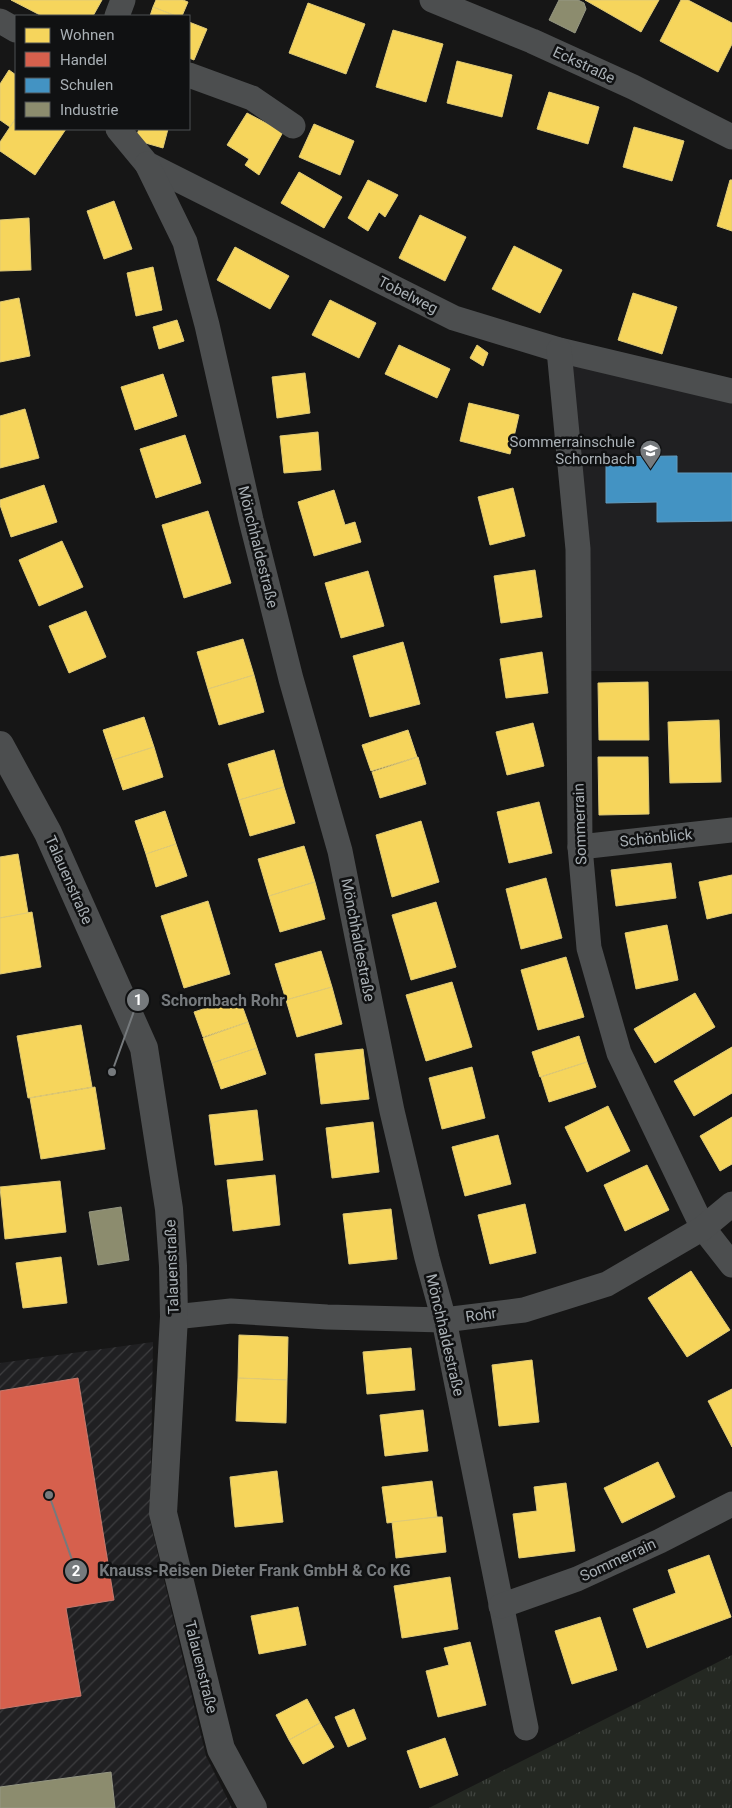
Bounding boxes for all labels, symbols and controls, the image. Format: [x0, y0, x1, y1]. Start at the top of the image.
legend [15, 15, 190, 130]
text: Wohnen [60, 26, 114, 44]
street label: Eckstraße [550, 43, 618, 87]
text: Handel [60, 51, 107, 69]
text: Schulen [60, 76, 113, 94]
text: Industrie [60, 101, 118, 119]
street label: Tobelweg [375, 272, 441, 318]
place label: Sommerrainschule Schornbach [510, 433, 635, 468]
school or university icon: Sommerrainschule Schornbach [639, 439, 663, 470]
street label: Mönchhaldestraße [234, 484, 282, 610]
street label: Sommerrain [570, 783, 590, 865]
street label: Schönblick [619, 825, 694, 851]
street label: Talauenstraße [41, 833, 97, 927]
street label: Mönchhaldestraße [337, 877, 379, 1003]
callout: Schornbach Rohr [126, 984, 295, 1015]
text: 1 [134, 991, 142, 1009]
text: Schornbach Rohr [161, 991, 285, 1010]
street label: Talauenstraße [161, 1219, 183, 1315]
street label: Mönchhaldestraße [422, 1272, 468, 1398]
street label: Rohr [464, 1304, 498, 1326]
street label: Sommerrain [577, 1535, 659, 1585]
callout: Knauss-Reisen Dieter Frank GmbH & Co KG [64, 1555, 420, 1586]
text: Knauss-Reisen Dieter Frank GmbH & Co KG [99, 1561, 411, 1580]
text: 2 [72, 1562, 81, 1580]
street label: Talauenstraße [181, 1619, 221, 1715]

